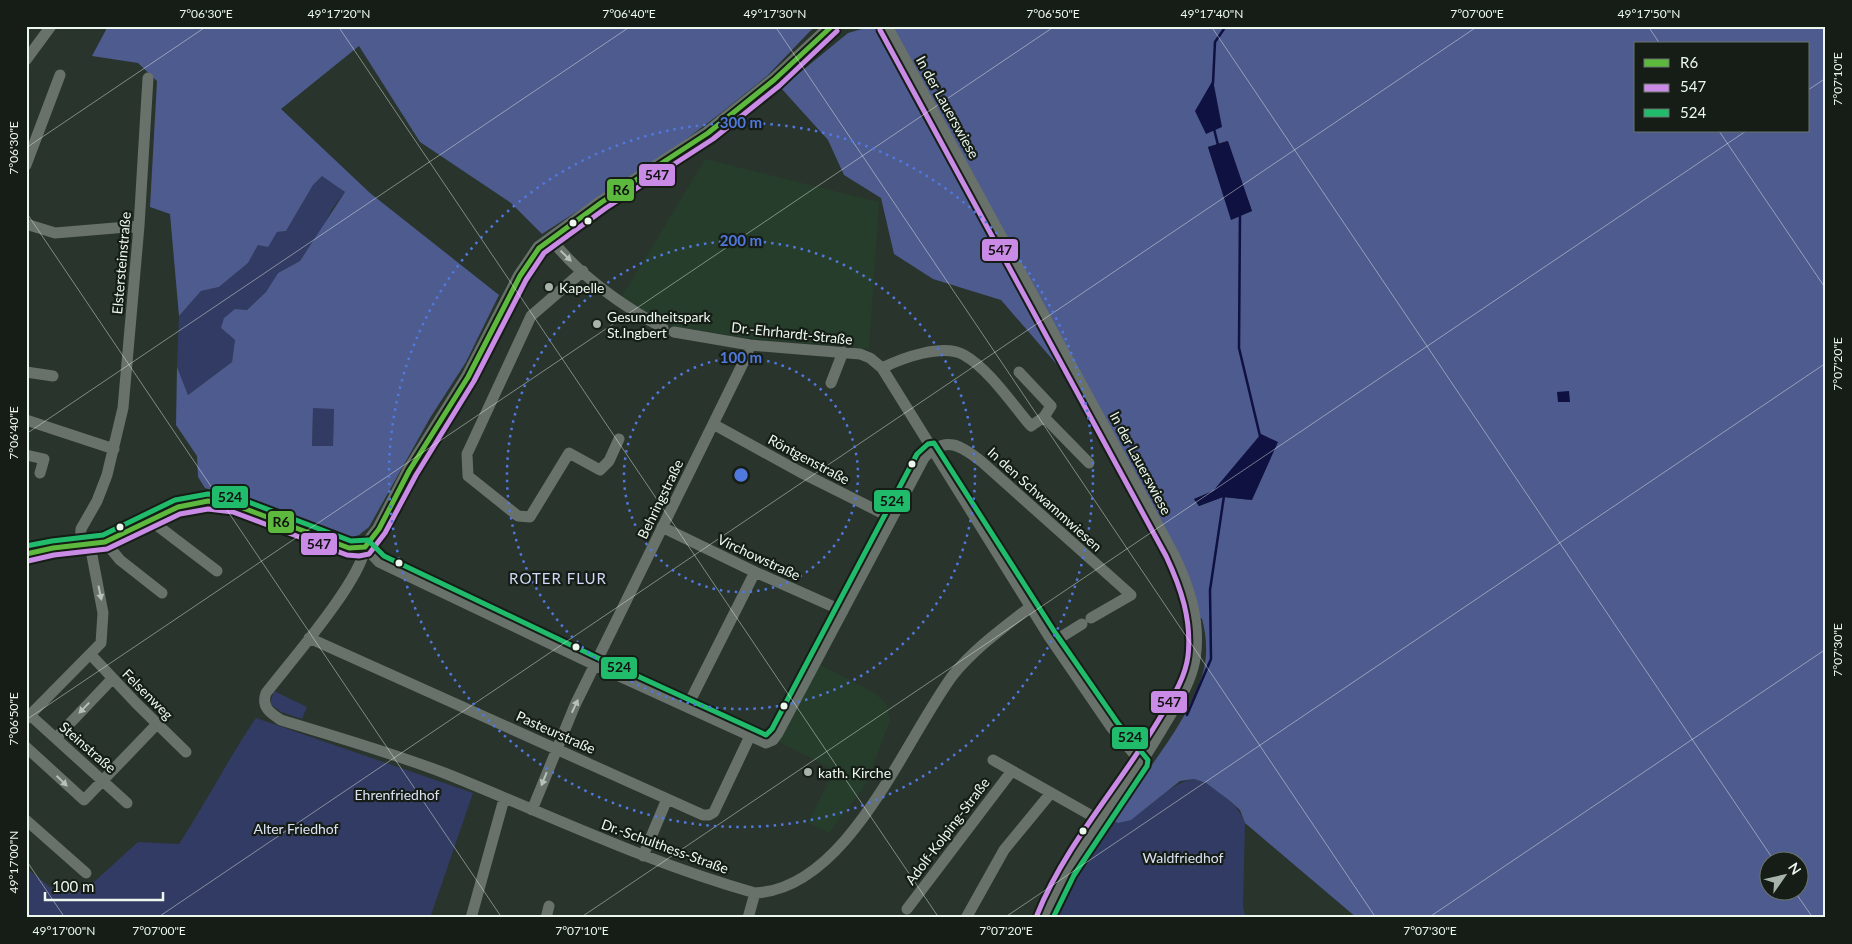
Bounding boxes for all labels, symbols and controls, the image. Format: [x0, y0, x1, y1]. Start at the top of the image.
text: 7°06'30"E [179, 6, 233, 21]
text: 49°17'20"N [308, 6, 370, 21]
text: 7°06'40"E [602, 6, 656, 21]
text: 49°17'30"N [744, 6, 806, 21]
text: 7°06'50"E [1026, 6, 1080, 21]
text: 49°17'40"N [1181, 6, 1243, 21]
text: 7°07'00"E [1450, 6, 1504, 21]
text: 49°17'50"N [1618, 6, 1680, 21]
legend [1634, 42, 1810, 132]
text: 7°07'10"E [1830, 52, 1845, 106]
street label: In der Lauerswiese [913, 53, 983, 161]
text: R6 [1680, 53, 1698, 71]
text: 547 [1680, 77, 1706, 95]
text: 524 [1680, 103, 1706, 121]
text: 300 m [720, 113, 762, 131]
text: 7°06'30"E [6, 121, 21, 175]
line badge: 547 [638, 163, 676, 187]
text: 547 [645, 166, 669, 183]
line badge: R6 [606, 178, 635, 202]
text: R6 [612, 181, 630, 198]
street label: Elstersteinstraße [108, 211, 134, 315]
unlabelled marker [583, 216, 593, 226]
unlabelled marker [568, 218, 578, 228]
text: 200 m [720, 231, 762, 249]
line badge: 547 [981, 238, 1019, 262]
text: 547 [988, 241, 1012, 258]
one-way arrow [560, 250, 572, 262]
place label: Kapelle [559, 279, 604, 296]
marker: Kapelle [543, 281, 555, 293]
place label: Gesundheitspark St.Ingbert [607, 308, 712, 341]
marker: Gesundheitspark St.Ingbert [591, 318, 603, 330]
street label: Dr.-Ehrhardt-Straße [731, 318, 853, 348]
text: 7°07'20"E [1830, 337, 1845, 391]
text: 100 m [720, 348, 762, 366]
text: 7°06'40"E [6, 406, 21, 460]
street label: In der Lauerswiese [1107, 408, 1175, 518]
street label: Röntgenstraße [765, 430, 853, 488]
street label: In den Schwammwiesen [984, 443, 1106, 555]
street label: Behringstraße [633, 457, 687, 541]
unlabelled marker [907, 459, 917, 469]
centre of rings [732, 466, 750, 484]
line badge: 524 [211, 485, 249, 509]
text: 524 [218, 488, 242, 505]
line badge: 524 [873, 489, 911, 513]
text: 524 [880, 492, 904, 509]
line badge: R6 [267, 510, 295, 534]
text: R6 [272, 513, 290, 530]
unlabelled marker [115, 522, 125, 532]
street label: Virchowstraße [715, 530, 803, 584]
line badge: 547 [300, 532, 338, 556]
text: 547 [307, 535, 331, 552]
unlabelled marker [394, 558, 404, 568]
district label: ROTER FLUR [509, 569, 607, 587]
one-way arrow [96, 585, 104, 601]
text: 7°07'30"E [1830, 623, 1845, 677]
unlabelled marker [571, 642, 581, 652]
line badge: 524 [600, 656, 638, 680]
text: 524 [607, 658, 631, 675]
street label: Felsenweg [119, 665, 177, 723]
line badge: 547 [1150, 690, 1188, 714]
text: 7°06'50"E [6, 692, 21, 746]
text: 547 [1157, 693, 1181, 710]
one-way arrow [571, 699, 579, 713]
unlabelled marker [779, 701, 789, 711]
one-way arrow [78, 702, 90, 714]
street label: Pasteurstraße [514, 707, 598, 757]
street label: Steinstraße [56, 718, 120, 776]
line badge: 524 [1111, 726, 1149, 750]
text: 524 [1118, 728, 1142, 745]
place label: kath. Kirche [818, 764, 891, 781]
marker: kath. Kirche [802, 766, 814, 778]
one-way arrow [540, 772, 548, 787]
street label: Adolf-Kolping-Straße [901, 774, 993, 888]
one-way arrow [55, 775, 67, 787]
park label: Ehrenfriedhof [355, 786, 440, 803]
street label: Dr.-Schulthess-Straße [599, 815, 731, 877]
park label: Alter Friedhof [253, 820, 339, 837]
unlabelled marker [1078, 826, 1088, 836]
text: 49°17'00"N [6, 831, 21, 893]
park label: Waldfriedhof [1143, 849, 1224, 866]
north arrow [1760, 852, 1810, 902]
text: N [1785, 859, 1805, 878]
scale bar [45, 869, 162, 901]
text: 100 m [52, 877, 94, 895]
text: 49°17'00"N [33, 923, 95, 938]
text: 7°07'00"E [132, 923, 186, 938]
text: 7°07'10"E [555, 923, 609, 938]
text: 7°07'20"E [979, 923, 1033, 938]
text: 7°07'30"E [1403, 923, 1457, 938]

